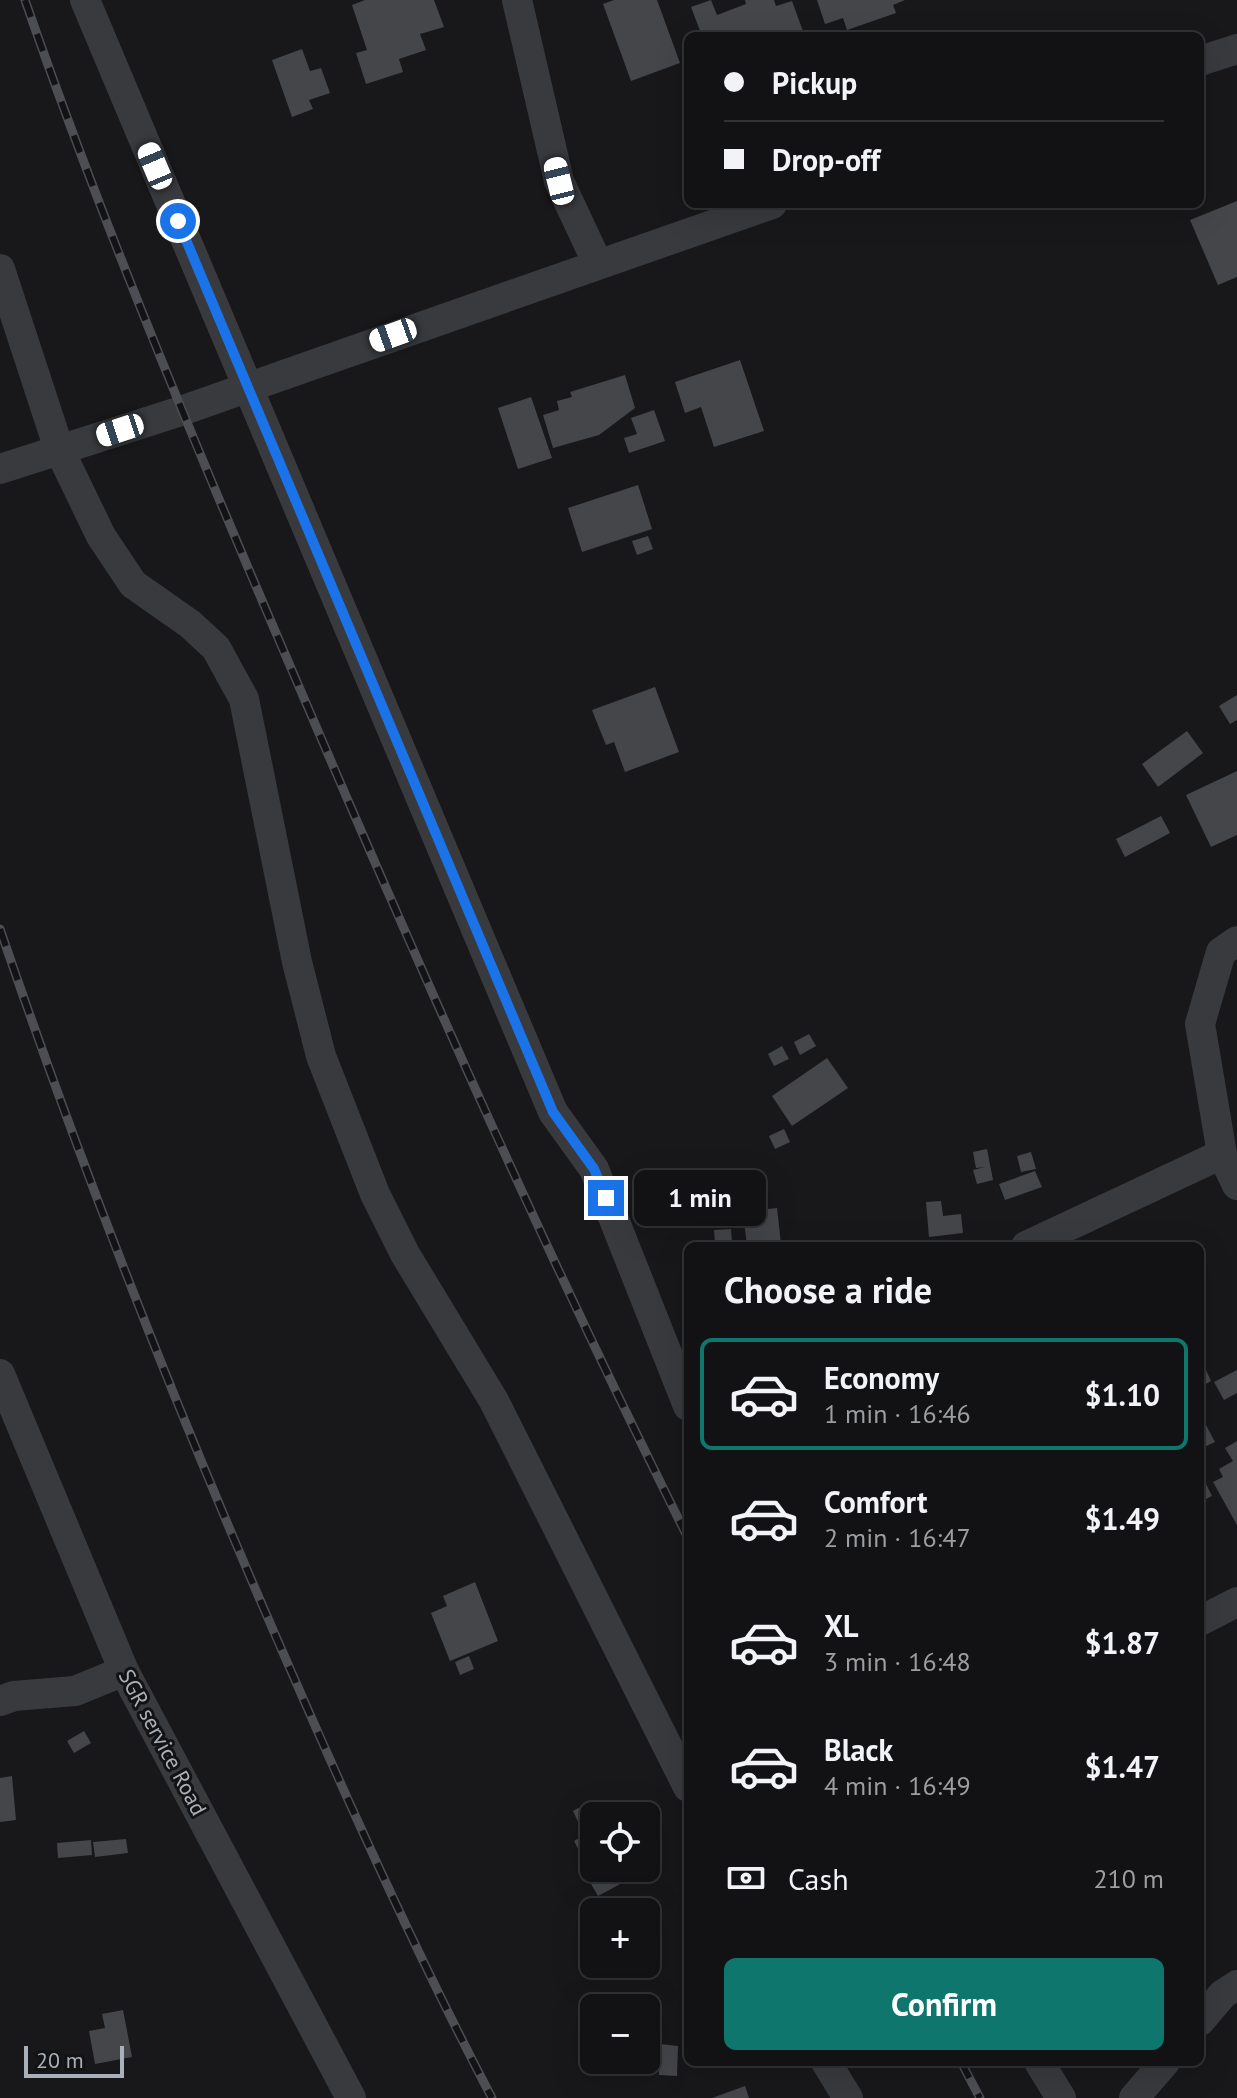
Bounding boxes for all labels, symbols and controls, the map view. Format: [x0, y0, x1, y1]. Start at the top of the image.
text: Pickup [772, 63, 857, 102]
car [135, 139, 175, 193]
text: Drop-off [772, 140, 880, 179]
car [542, 155, 576, 207]
route start [160, 203, 196, 239]
car [366, 316, 420, 354]
car [93, 411, 147, 449]
callout: 1 min [634, 1170, 766, 1226]
route end [588, 1180, 624, 1216]
text: 1 min [668, 1181, 732, 1214]
text: Choose a ride [724, 1266, 932, 1313]
icon: car [728, 1358, 800, 1430]
text: Economy [824, 1358, 939, 1397]
text: $1.10 [1085, 1375, 1160, 1414]
text: 1 min · 16:46 [824, 1397, 971, 1430]
icon: car [728, 1482, 800, 1554]
text: Comfort [824, 1482, 927, 1521]
text: $1.49 [1085, 1499, 1160, 1538]
text: 2 min · 16:47 [824, 1521, 971, 1554]
icon: car [728, 1606, 800, 1678]
text: XL [824, 1606, 858, 1645]
text: $1.87 [1085, 1623, 1160, 1662]
text: 3 min · 16:48 [824, 1645, 971, 1678]
street label: SGR service Road [113, 1664, 213, 1820]
icon: car [728, 1730, 800, 1802]
text: Black [824, 1730, 893, 1769]
text: $1.47 [1085, 1747, 1160, 1786]
text: 4 min · 16:49 [824, 1769, 971, 1802]
map controls [580, 1802, 660, 2074]
button: locate [580, 1802, 660, 1882]
icon: cash [724, 1856, 768, 1900]
text: Cash [788, 1859, 849, 1898]
text: 210 m [1093, 1862, 1164, 1895]
button: + [580, 1898, 660, 1978]
button: Confirm [724, 1958, 1164, 2050]
button: − [580, 1994, 660, 2074]
scale bar [24, 2042, 124, 2078]
text: 20 m [36, 2046, 84, 2074]

